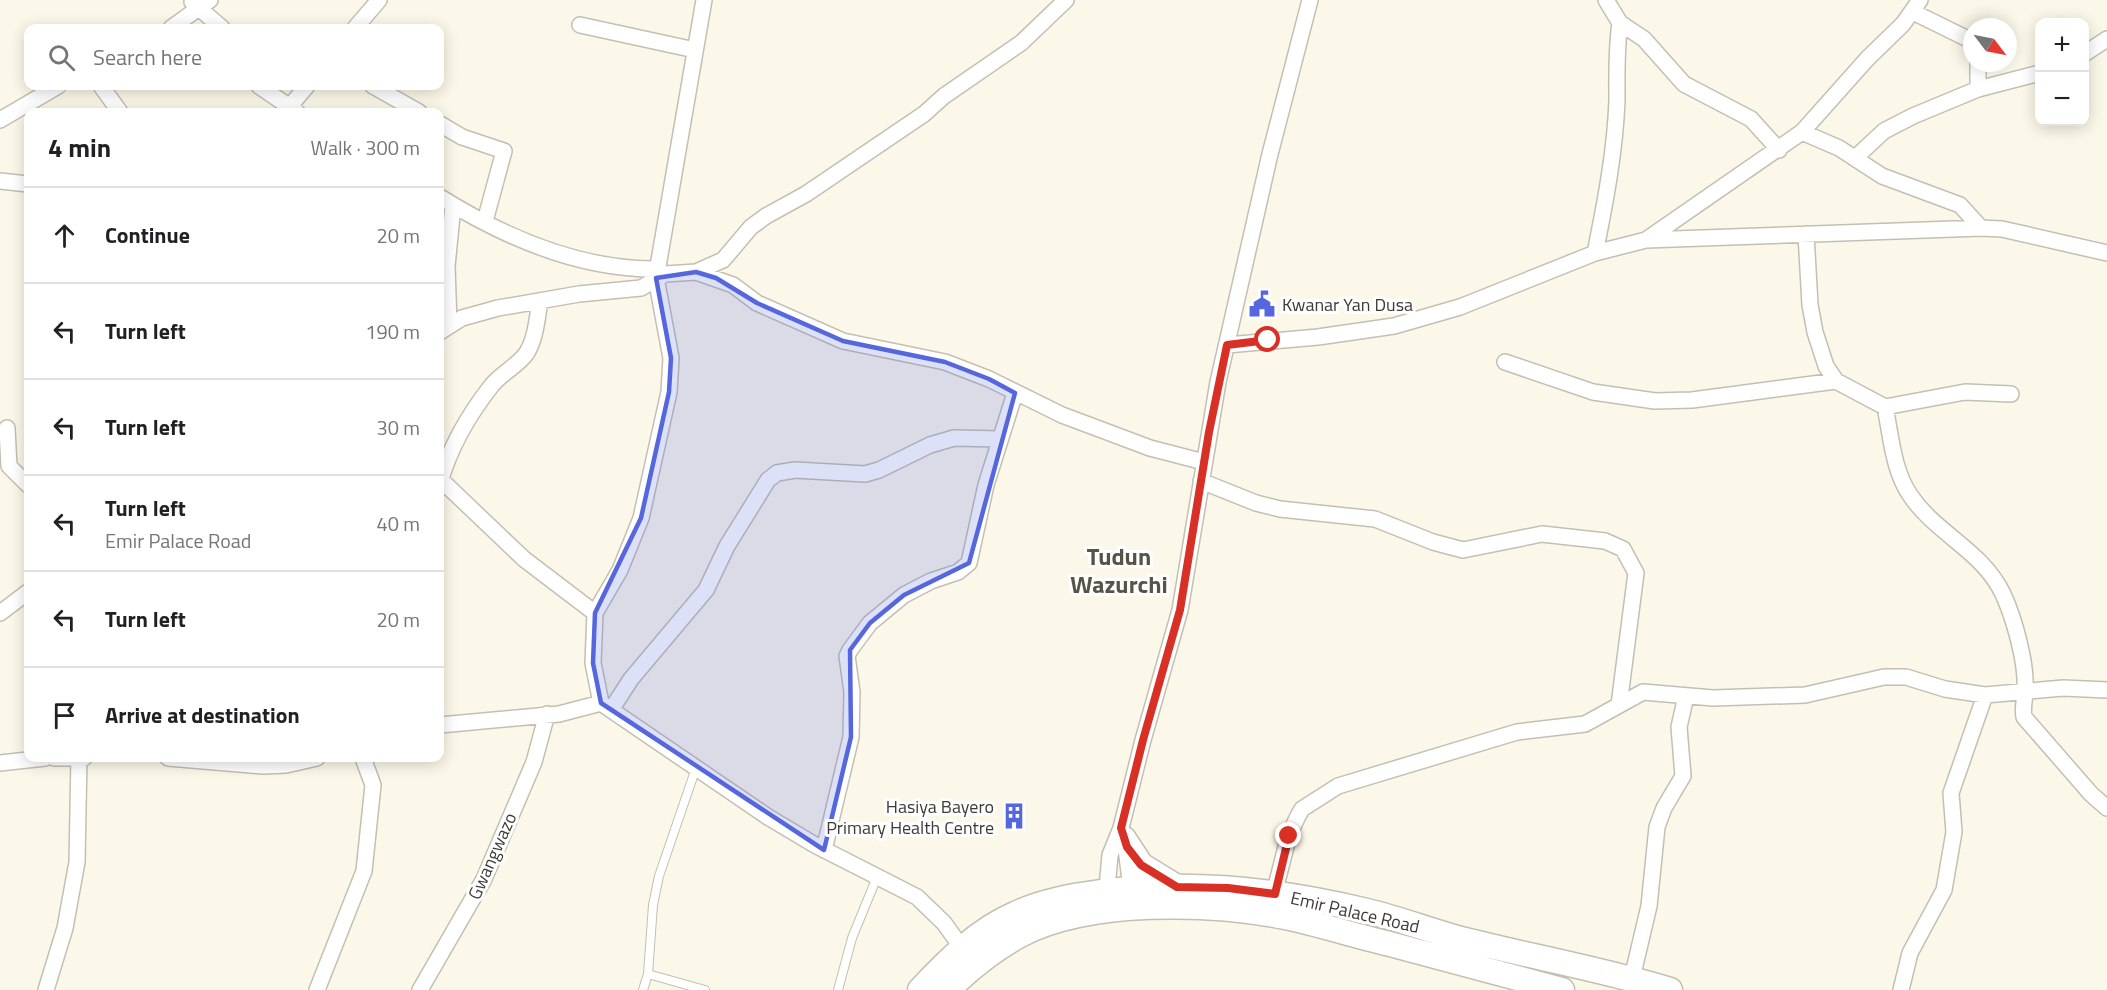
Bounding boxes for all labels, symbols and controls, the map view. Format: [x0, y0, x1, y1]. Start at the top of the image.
north arrow [1963, 18, 2017, 72]
map controls [2035, 18, 2089, 126]
button: + [2035, 18, 2089, 72]
search box [24, 24, 444, 90]
text: Search here [93, 40, 202, 74]
icon: search [45, 41, 78, 74]
button: − [2035, 72, 2089, 126]
text: 4 min [48, 128, 111, 167]
text: Walk · 300 m [311, 132, 420, 163]
text: Continue [105, 218, 190, 252]
icon: ahead [48, 219, 81, 252]
text: 20 m [376, 220, 420, 251]
public building icon: Kwanar Yan Dusa [1247, 289, 1277, 319]
place label: Kwanar Yan Dusa [1282, 291, 1413, 318]
text: Turn left [105, 314, 186, 348]
icon: left [48, 315, 81, 348]
text: 190 m [365, 316, 420, 347]
route start [1254, 326, 1280, 352]
text: Turn left [105, 410, 186, 444]
icon: left [48, 411, 81, 444]
text: 30 m [376, 412, 420, 443]
text: Turn left [105, 491, 186, 525]
icon: left [48, 507, 81, 540]
text: 40 m [376, 508, 420, 539]
text: Emir Palace Road [105, 525, 251, 556]
district label: Tudun Wazurchi [1070, 538, 1168, 602]
text: Turn left [105, 602, 186, 636]
icon: left [48, 603, 81, 636]
text: 20 m [376, 604, 420, 635]
text: Arrive at destination [105, 698, 300, 732]
icon: arrive [48, 699, 81, 732]
place label: Hasiya Bayero Primary Health Centre [826, 793, 994, 841]
building icon: Hasiya Bayero Primary Health Centre [999, 801, 1029, 831]
street label: Gwangwazo [461, 808, 523, 904]
route end [1275, 822, 1301, 848]
street label: Emir Palace Road [1288, 884, 1422, 940]

